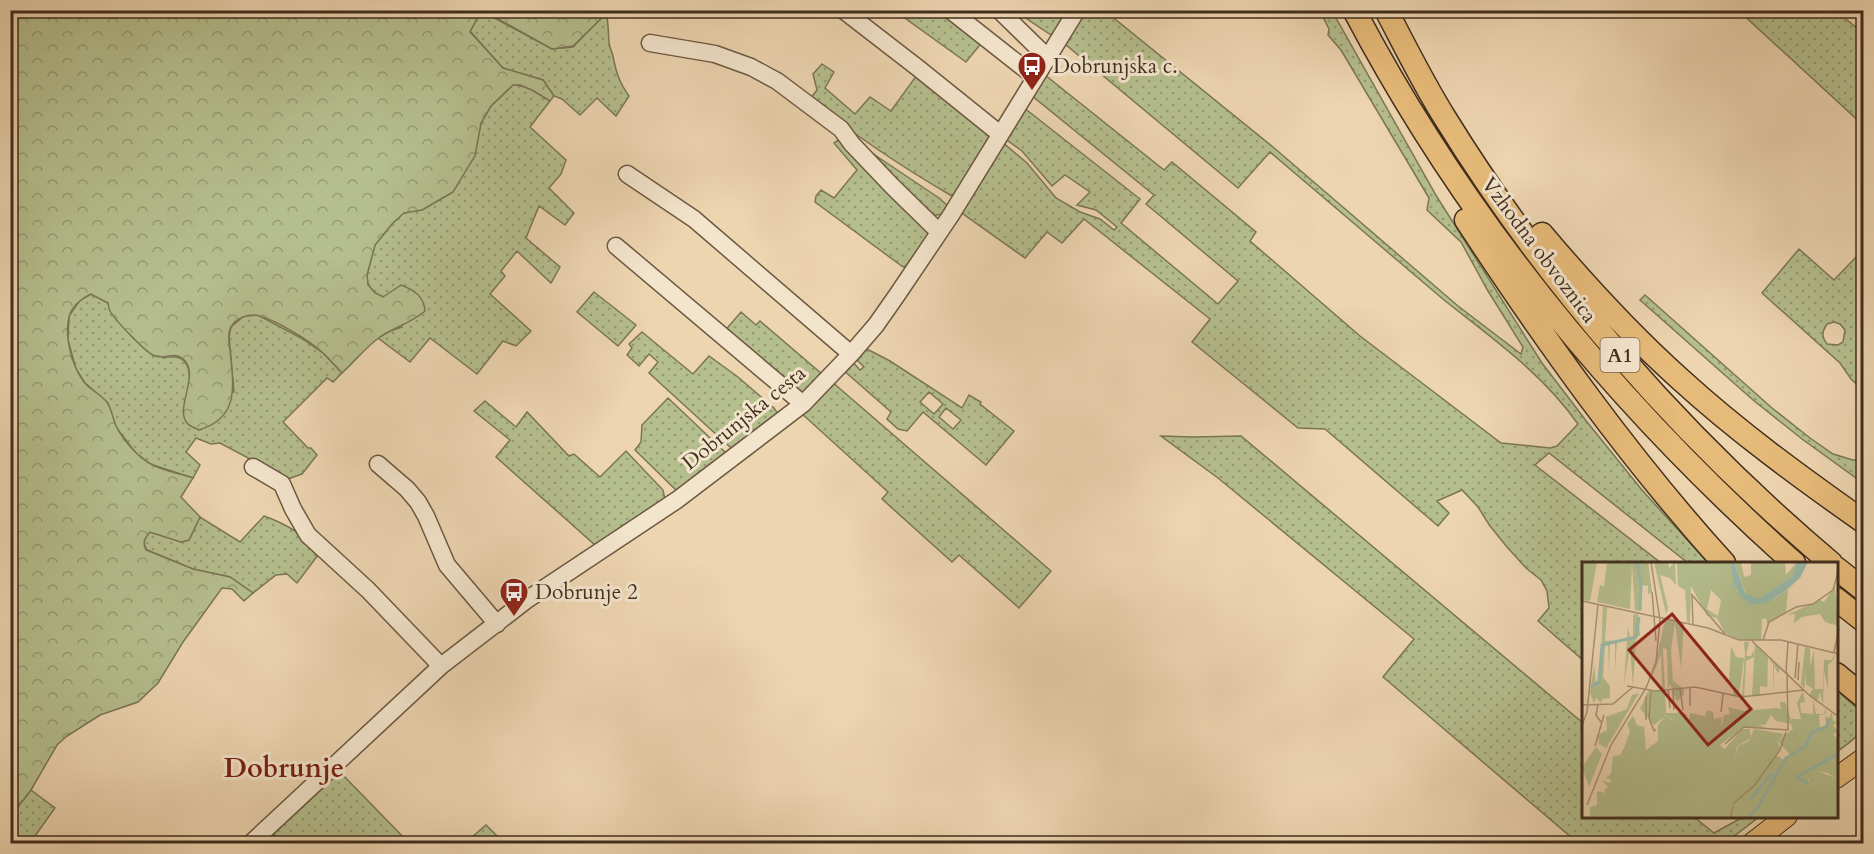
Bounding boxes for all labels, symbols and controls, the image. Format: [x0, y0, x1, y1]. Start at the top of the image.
bus stop icon: Dobrunjska c. [1016, 50, 1048, 92]
place label: Dobrunjska c. [1053, 52, 1178, 81]
street label: Vzhodna obvoznica [1474, 171, 1604, 329]
road number: A1 [1600, 338, 1640, 372]
street label: Dobrunjska cesta [676, 359, 812, 477]
inset map [1582, 562, 1838, 818]
bus stop icon: Dobrunje 2 [498, 576, 530, 618]
place label: Dobrunje 2 [535, 578, 638, 607]
district label: Dobrunje [224, 750, 344, 787]

